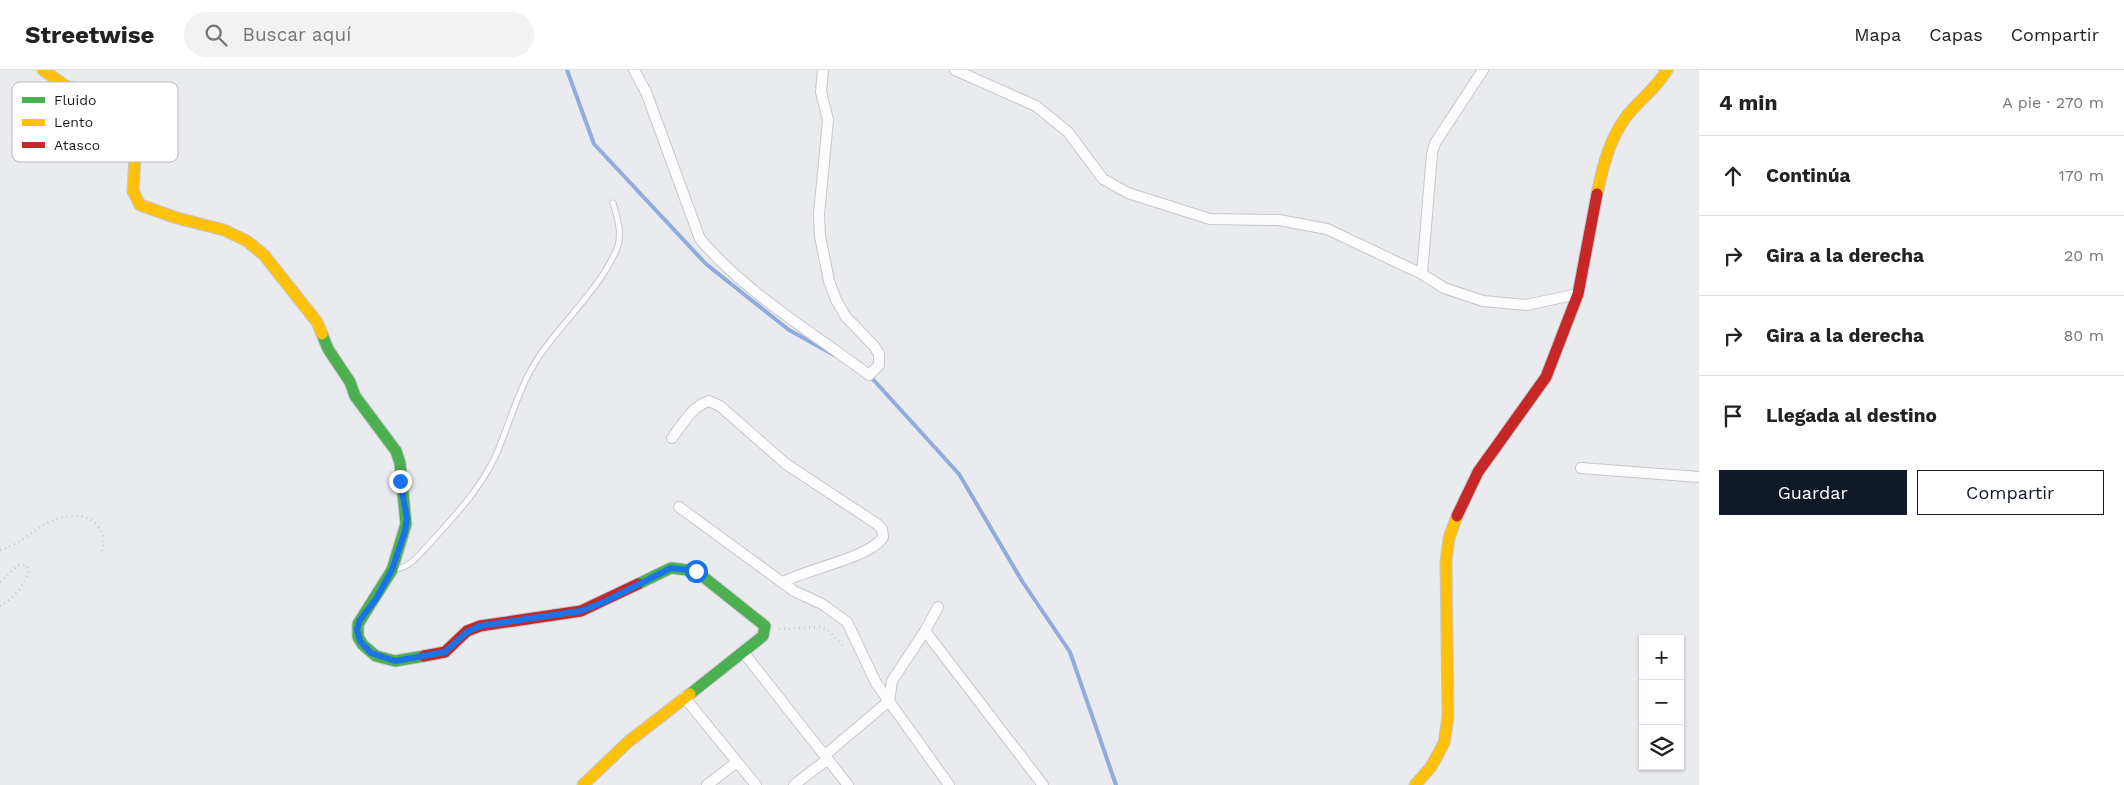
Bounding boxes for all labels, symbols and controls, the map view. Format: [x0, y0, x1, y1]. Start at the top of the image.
search box [184, 12, 534, 57]
text: Streetwise [25, 21, 154, 49]
icon: search [202, 21, 230, 49]
text: Buscar aquí [242, 23, 351, 46]
text: Mapa [1854, 24, 1901, 45]
text: Capas [1929, 24, 1983, 45]
text: Compartir [2011, 24, 2099, 45]
legend [12, 82, 178, 162]
text: 4 min [1719, 90, 1777, 115]
text: Fluido [54, 92, 96, 108]
text: A pie · 270 m [2002, 93, 2104, 112]
text: Lento [54, 114, 93, 130]
text: Atasco [54, 137, 100, 153]
icon: ahead [1719, 162, 1747, 190]
text: Continúa [1766, 164, 1850, 187]
text: 170 m [2058, 166, 2104, 185]
icon: right [1719, 242, 1747, 270]
text: Gira a la derecha [1766, 244, 1924, 267]
text: 20 m [2064, 246, 2104, 265]
icon: right [1719, 322, 1747, 350]
text: Gira a la derecha [1766, 324, 1924, 347]
text: 80 m [2063, 326, 2104, 345]
icon: arrive [1719, 402, 1747, 430]
text: Llegada al destino [1766, 404, 1937, 427]
route end [389, 470, 412, 493]
button: Guardar [1719, 470, 1907, 515]
button: Compartir [1917, 470, 2104, 515]
route start [685, 560, 708, 583]
map controls [1639, 635, 1684, 770]
button: + [1639, 635, 1684, 680]
button: − [1639, 680, 1684, 725]
button: layers [1639, 725, 1684, 770]

